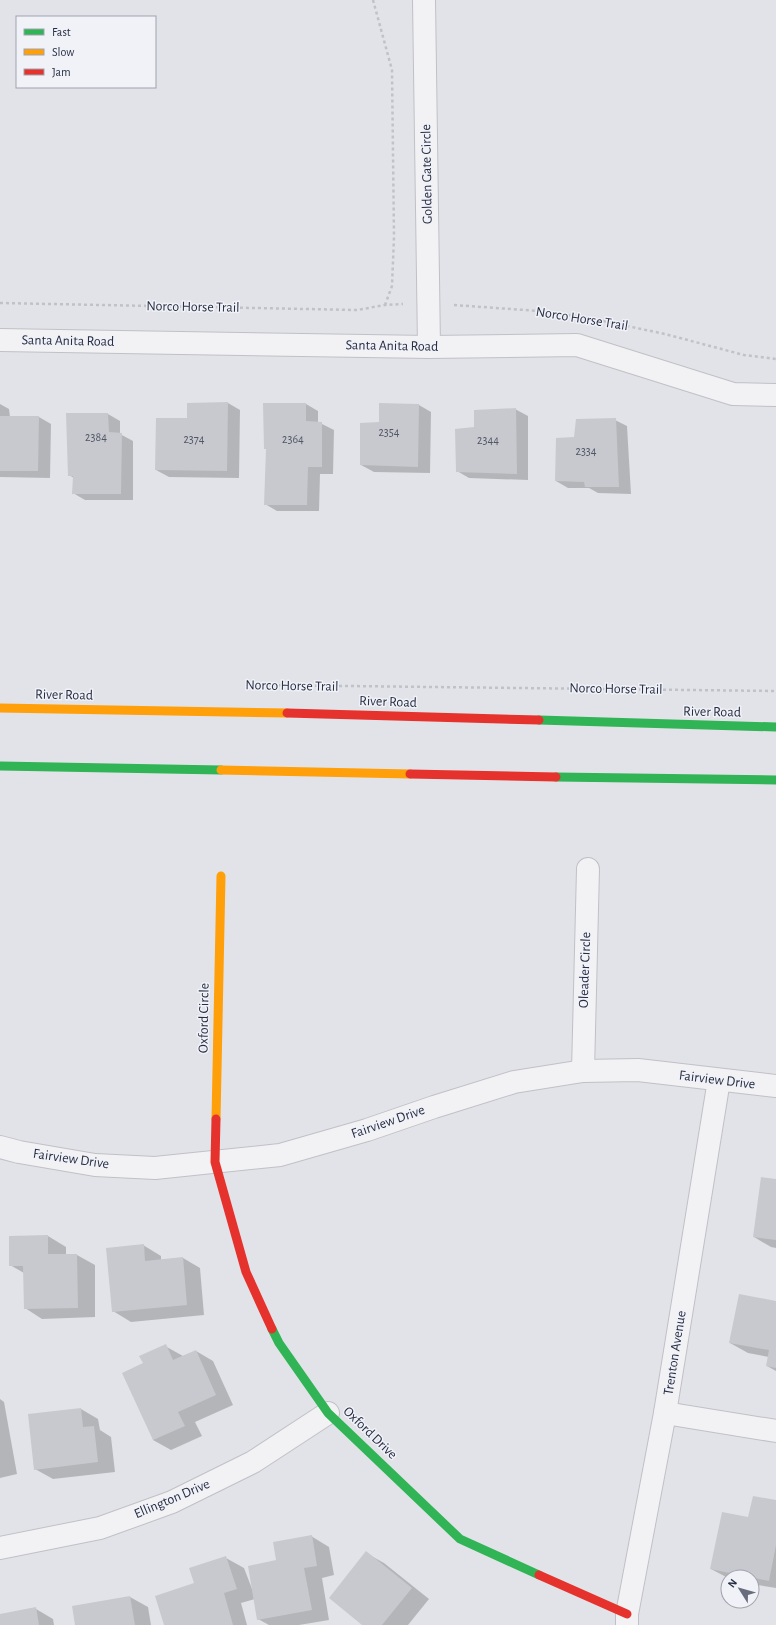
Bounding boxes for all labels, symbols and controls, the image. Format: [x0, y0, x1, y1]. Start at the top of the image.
legend [16, 16, 156, 88]
text: Fast [52, 26, 71, 38]
text: Slow [52, 46, 74, 58]
text: Jam [52, 66, 71, 78]
street label: Golden Gate Circle [419, 124, 435, 224]
street label: Norco Horse Trail [146, 299, 240, 315]
street label: Norco Horse Trail [535, 305, 629, 333]
street label: Santa Anita Road [21, 333, 115, 349]
street label: Santa Anita Road [345, 338, 439, 354]
house number: 2354 [378, 426, 400, 438]
house number: 2384 [85, 431, 107, 443]
house number: 2374 [183, 433, 205, 445]
house number: 2364 [282, 433, 304, 445]
house number: 2344 [477, 434, 499, 446]
house number: 2334 [575, 445, 597, 457]
street label: Norco Horse Trail [245, 678, 339, 694]
street label: Norco Horse Trail [569, 681, 663, 697]
street label: River Road [35, 687, 93, 703]
street label: River Road [359, 694, 417, 710]
street label: River Road [683, 704, 741, 720]
street label: Oleader Circle [577, 932, 593, 1008]
street label: Oxford Circle [196, 983, 212, 1053]
street label: Fairview Drive [678, 1068, 756, 1092]
street label: Fairview Drive [349, 1103, 427, 1141]
street label: Fairview Drive [32, 1147, 110, 1171]
street label: Trenton Avenue [661, 1310, 689, 1396]
street label: Oxford Drive [340, 1404, 400, 1462]
street label: Ellington Drive [132, 1477, 212, 1521]
north arrow [720, 1569, 760, 1609]
text: N [726, 1577, 739, 1590]

